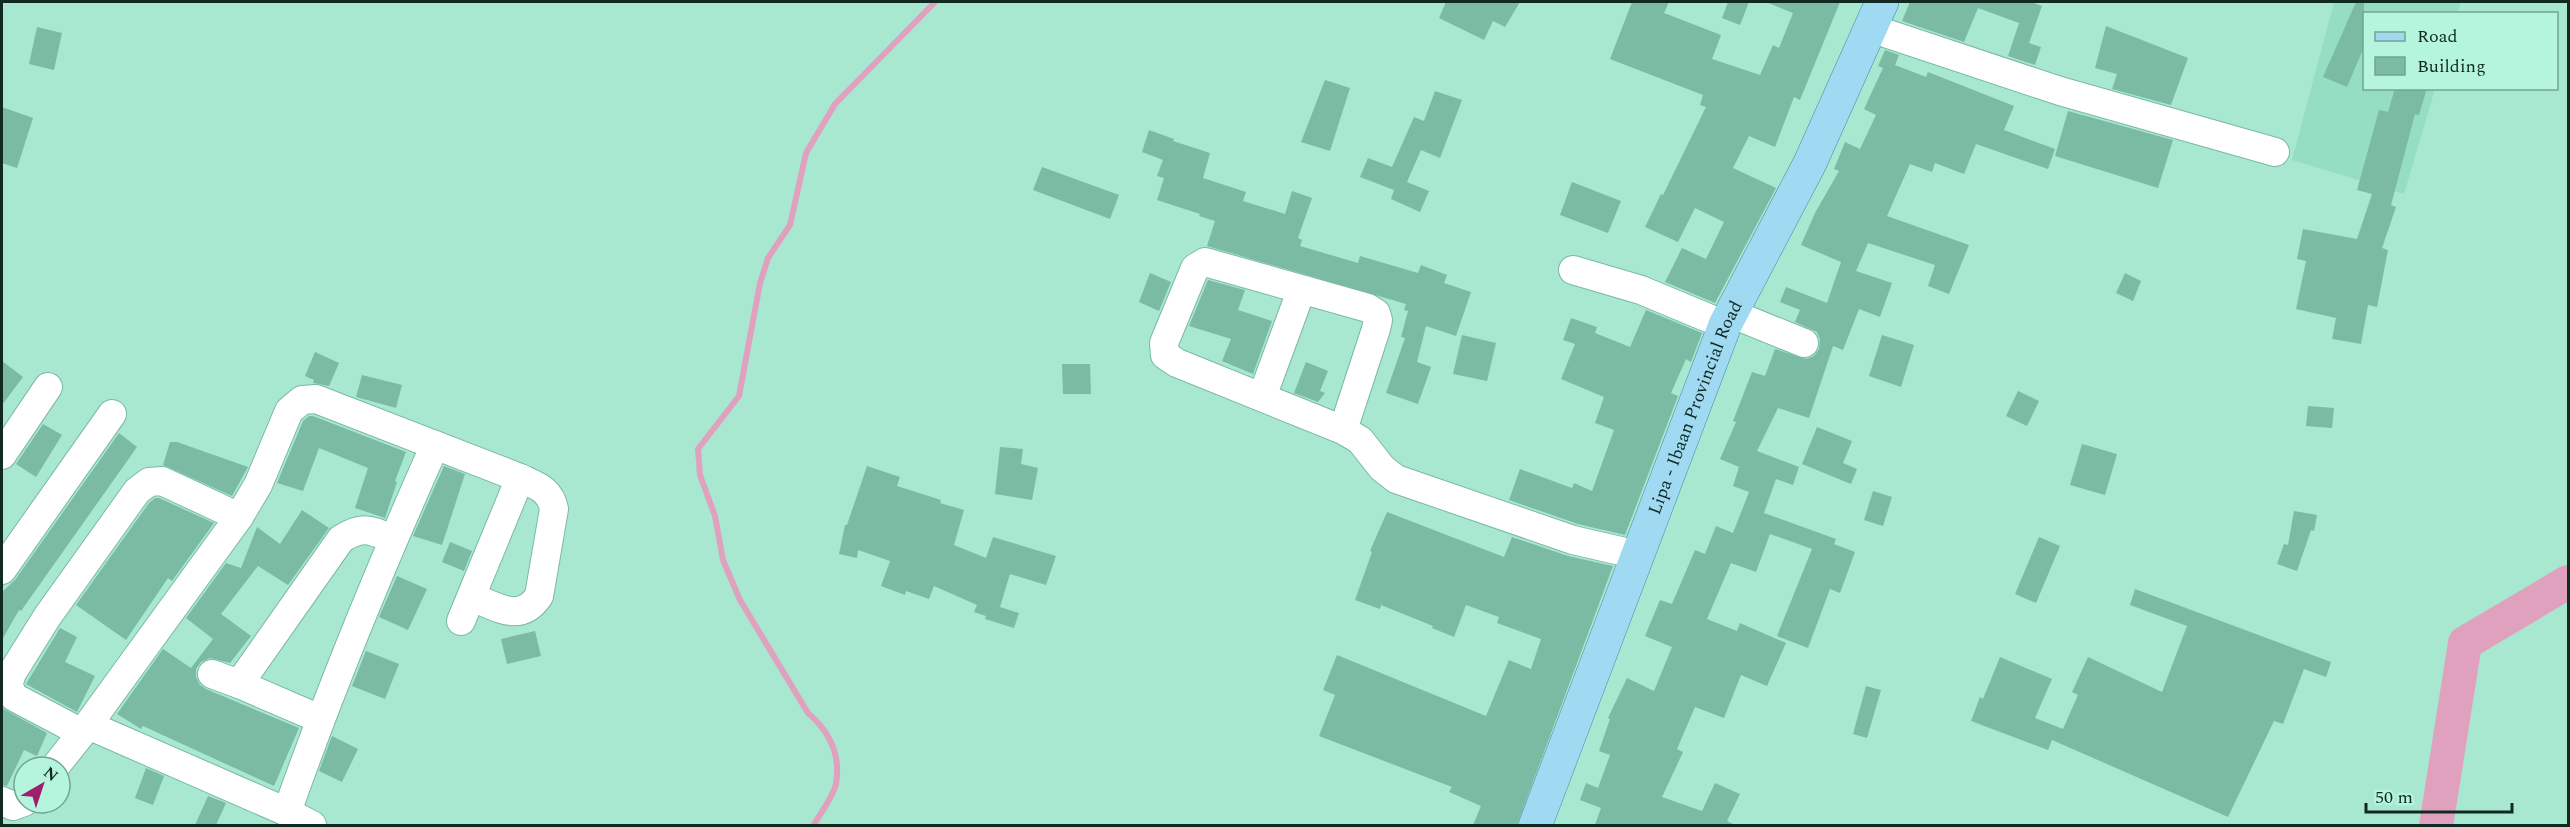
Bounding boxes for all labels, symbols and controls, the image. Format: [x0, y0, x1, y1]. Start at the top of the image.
legend [2363, 12, 2558, 90]
text: Road [2417, 23, 2458, 50]
text: Building [2417, 53, 2486, 80]
street label: Lipa - Ibaan Provincial Road [1641, 296, 1749, 519]
north arrow [12, 755, 72, 815]
text: N [38, 761, 63, 788]
scale bar [2366, 776, 2512, 814]
text: 50 m [2375, 784, 2413, 811]

